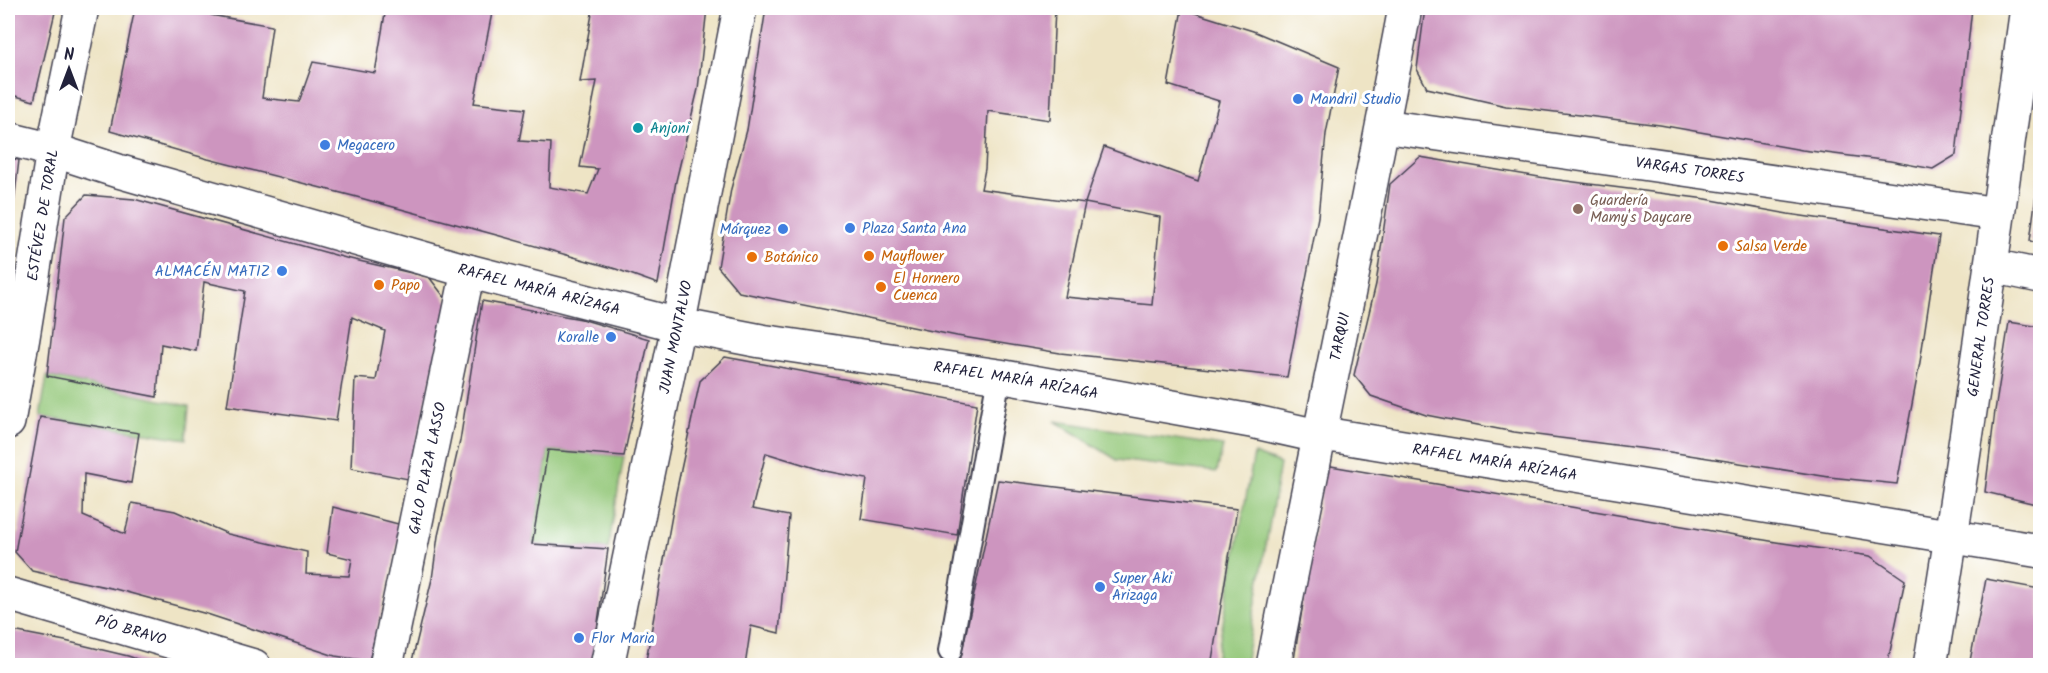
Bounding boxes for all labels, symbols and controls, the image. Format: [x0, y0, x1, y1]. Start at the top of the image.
north arrow [39, 39, 99, 99]
text: N [64, 43, 74, 68]
place label: Mandril Studio [1310, 88, 1402, 112]
marker: Mandril Studio [1291, 92, 1305, 106]
place label: Anjoni [650, 117, 691, 141]
marker: Anjoni [631, 121, 645, 135]
place label: Megacero [337, 134, 395, 158]
marker: Megacero [318, 138, 332, 152]
street label: ESTÉVEZ DE TORAL [21, 147, 66, 283]
street label: VARGAS TORRES [1634, 151, 1746, 191]
place label: Guardería Mamy's Daycare [1590, 189, 1692, 230]
marker: Guardería Mamy's Daycare [1571, 202, 1585, 216]
place label: Plaza Santa Ana [862, 217, 967, 241]
place label: Márquez [719, 218, 771, 242]
marker: Plaza Santa Ana [843, 221, 857, 235]
marker: Márquez [776, 222, 790, 236]
place label: Salsa Verde [1735, 235, 1807, 259]
marker: Salsa Verde [1716, 239, 1730, 253]
place label: Mayflower [881, 245, 945, 269]
place label: Botánico [764, 246, 818, 270]
marker: Mayflower [862, 249, 876, 263]
marker: Botánico [745, 250, 759, 264]
street label: RAFAEL MARÍA ARÍZAGA [455, 258, 623, 323]
place label: ALMACÉN MATIZ [155, 260, 270, 284]
marker: ALMACÉN MATIZ [275, 264, 289, 278]
place label: El Hornero Cuenca [893, 267, 960, 308]
place label: Papo [391, 274, 420, 298]
street label: GENERAL TORRES [1961, 276, 2002, 398]
marker: Papo [372, 278, 386, 292]
street label: JUAN MONTALVO [653, 279, 700, 396]
marker: El Hornero Cuenca [874, 280, 888, 294]
street label: TARQUI [1324, 310, 1357, 363]
place label: Koralle [557, 326, 599, 350]
marker: Koralle [604, 330, 618, 344]
street label: RAFAEL MARÍA ARÍZAGA [932, 356, 1100, 407]
street label: GALO PLAZA LASSO [403, 400, 453, 537]
street label: RAFAEL MARÍA ARÍZAGA [1410, 438, 1579, 488]
place label: Super Aki Arizaga [1112, 567, 1173, 608]
marker: Super Aki Arizaga [1093, 580, 1107, 594]
street label: PÍO BRAVO [92, 609, 169, 653]
place label: Flor Maria [591, 627, 655, 651]
marker: Flor Maria [572, 631, 586, 645]

